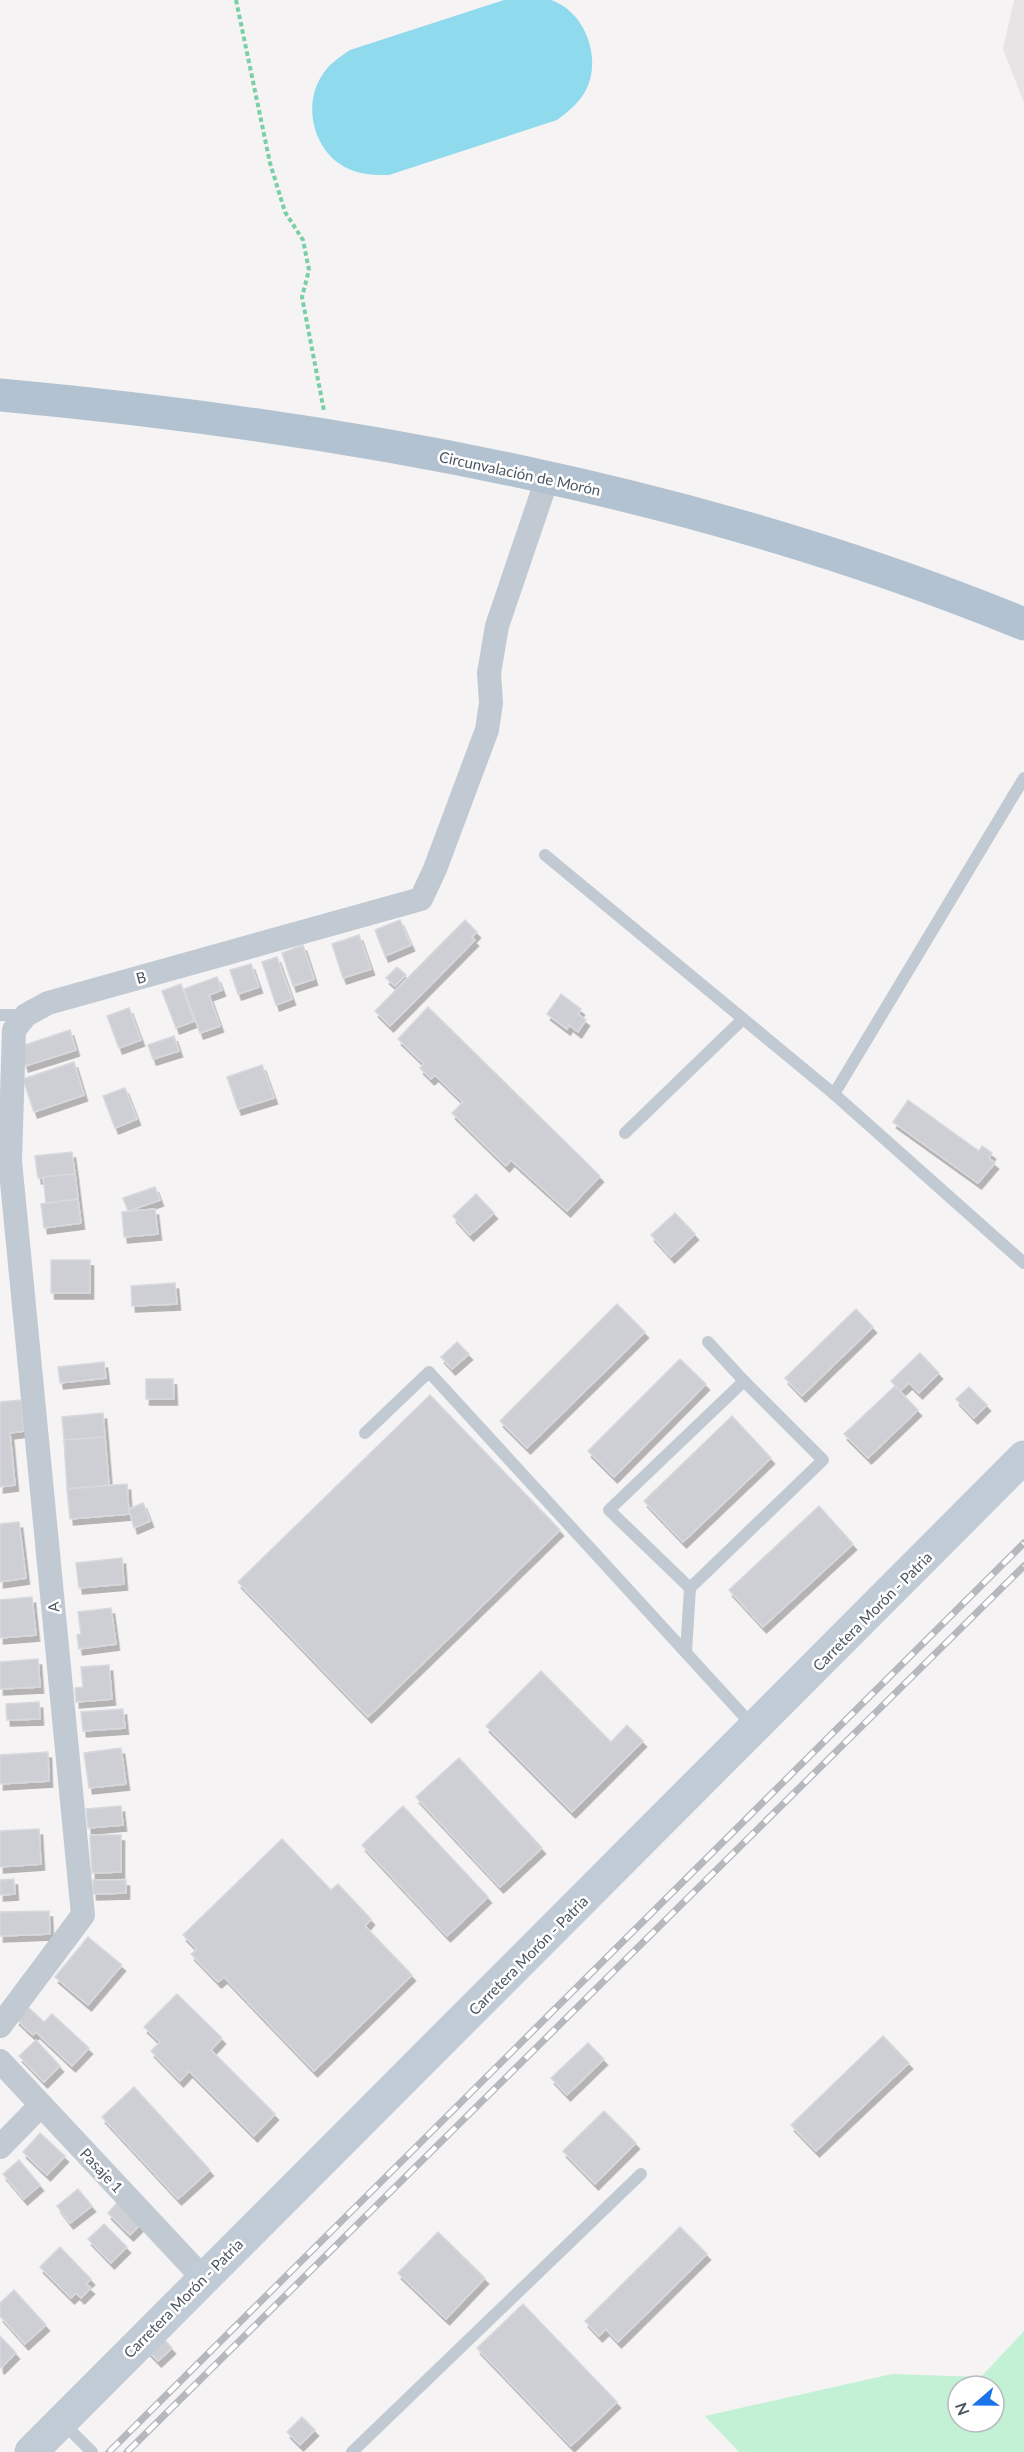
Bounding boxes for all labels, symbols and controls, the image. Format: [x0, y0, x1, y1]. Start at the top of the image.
street label: Circunvalación de Morón [438, 447, 602, 499]
street label: B [134, 967, 148, 987]
street label: Carretera Morón - Patria [809, 1548, 935, 1674]
street label: A [43, 1600, 62, 1613]
street label: Carretera Morón - Patria [465, 1892, 591, 2018]
street label: Pasaje 1 [77, 2144, 127, 2196]
street label: Carretera Morón - Patria [120, 2235, 246, 2361]
north arrow [946, 2374, 1006, 2434]
text: N [950, 2400, 972, 2418]

